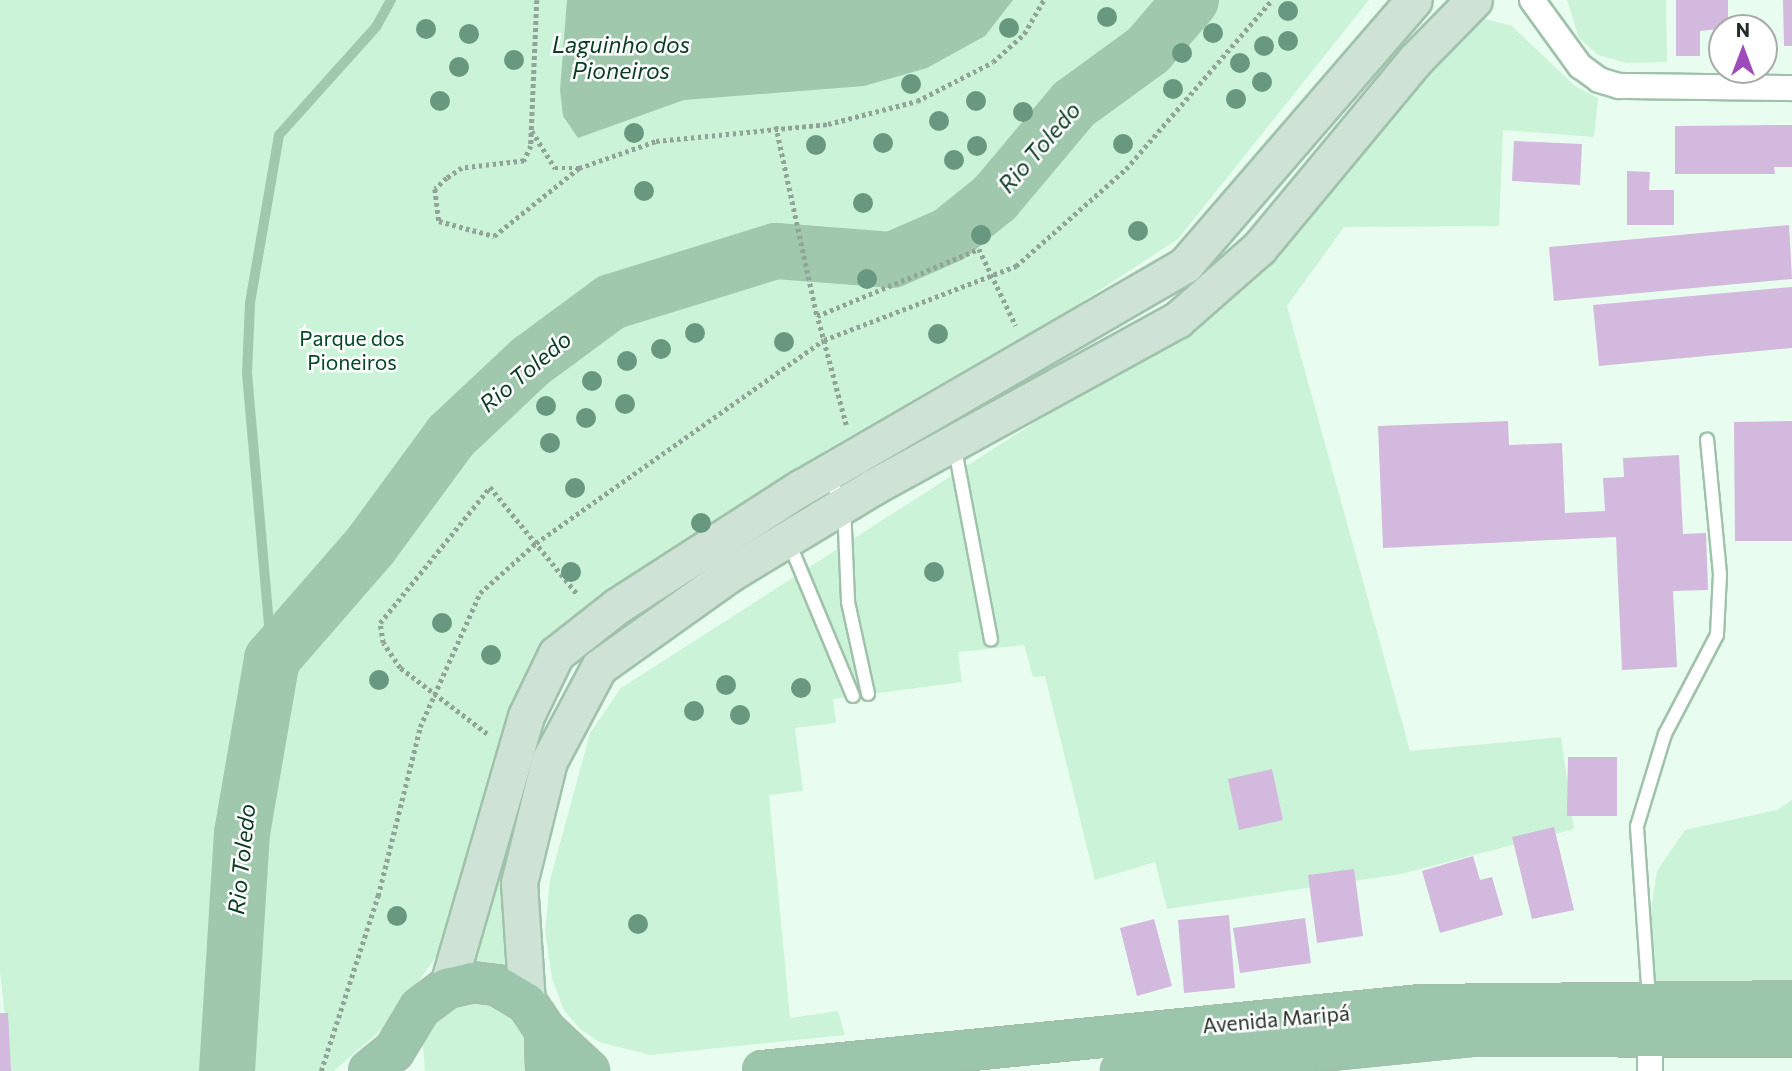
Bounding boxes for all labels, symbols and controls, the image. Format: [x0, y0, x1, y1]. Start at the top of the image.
north arrow [1708, 14, 1778, 84]
text: N [1736, 18, 1750, 41]
water label: Laguinho dos Pioneiros [552, 30, 690, 84]
water label: Rio Toledo [992, 96, 1086, 198]
park label: Parque dos Pioneiros [299, 325, 405, 375]
water label: Rio Toledo [474, 325, 576, 417]
water label: Rio Toledo [221, 802, 261, 916]
street label: Avenida Maripá [1201, 1000, 1351, 1038]

